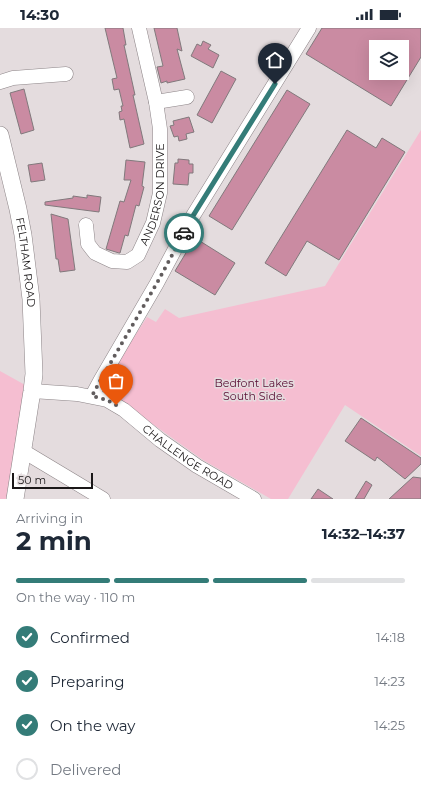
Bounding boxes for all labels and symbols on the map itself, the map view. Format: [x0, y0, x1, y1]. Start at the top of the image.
pin [258, 43, 292, 84]
street label: ANDERSON DRIVE [137, 143, 167, 248]
courier [164, 213, 204, 253]
street label: FELTHAM ROAD [13, 216, 38, 307]
pin [99, 364, 133, 405]
park label: Bedfont Lakes South Side. [214, 376, 294, 403]
street label: CHALLENGE ROAD [140, 421, 236, 493]
scale bar [12, 471, 93, 490]

